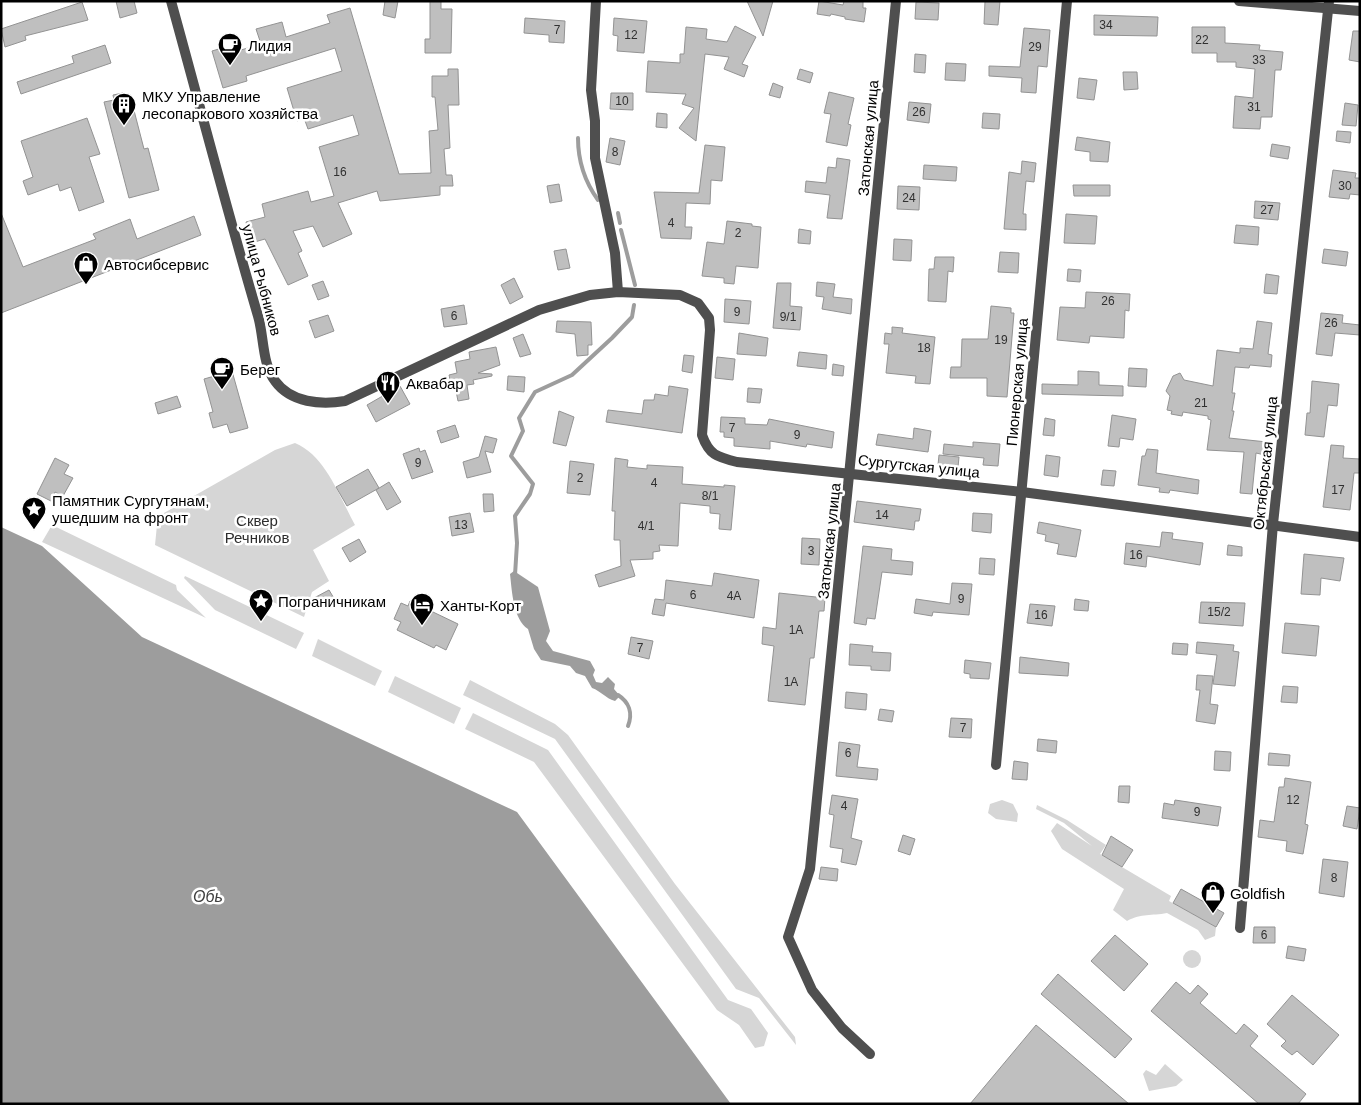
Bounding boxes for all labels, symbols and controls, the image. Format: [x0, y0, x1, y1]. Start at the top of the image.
house number: 34 [1099, 18, 1113, 32]
house number: 7 [554, 23, 561, 37]
house number: 12 [624, 28, 638, 42]
cafe icon: Лидия [217, 32, 243, 66]
house number: 22 [1195, 33, 1209, 47]
place label: Лидия [248, 37, 291, 54]
house number: 29 [1028, 40, 1042, 54]
house number: 33 [1252, 53, 1266, 67]
street label: Затонская улица [854, 79, 882, 197]
place label: МКУ Управление лесопаркового хозяйства [142, 88, 319, 122]
building icon: МКУ Управление лесопаркового хозяйства [111, 92, 137, 126]
house number: 10 [615, 94, 629, 108]
house number: 31 [1247, 100, 1261, 114]
house number: 26 [912, 105, 926, 119]
house number: 8 [612, 145, 619, 159]
house number: 16 [333, 165, 347, 179]
house number: 30 [1338, 179, 1352, 193]
house number: 24 [902, 191, 916, 205]
house number: 27 [1260, 203, 1274, 217]
house number: 4 [668, 216, 675, 230]
street label: улица Рыбников [239, 223, 285, 338]
house number: 2 [735, 226, 742, 240]
shop icon: Автосибсервис [73, 251, 99, 285]
place label: Автосибсервис [104, 256, 210, 273]
house number: 26 [1101, 294, 1115, 308]
house number: 9 [734, 305, 741, 319]
house number: 6 [451, 309, 458, 323]
house number: 9/1 [780, 310, 797, 324]
street label: Пионерская улица [1003, 316, 1031, 447]
house number: 26 [1324, 316, 1338, 330]
house number: 19 [994, 333, 1008, 347]
house number: 18 [917, 341, 931, 355]
cafe icon: Берег [209, 356, 235, 390]
place label: Берег [240, 361, 281, 378]
restaurant icon: Аквабар [375, 370, 401, 404]
place label: Аквабар [406, 375, 464, 392]
street label: Октябрьская улица [1250, 395, 1281, 531]
house number: 21 [1194, 396, 1208, 410]
house number: 7 [729, 421, 736, 435]
house number: 9 [794, 428, 801, 442]
street label: Сургутская улица [857, 451, 981, 481]
house number: 9 [415, 456, 422, 470]
house number: 2 [577, 471, 584, 485]
house number: 4 [651, 476, 658, 490]
street label: Затонская улица [814, 481, 844, 600]
house number: 17 [1331, 483, 1345, 497]
house number: 8/1 [702, 489, 719, 503]
place label: Памятник Сургутянам, ушедшим на фронт [52, 492, 209, 526]
place icon: Памятник Сургутянам, ушедшим на фронт [21, 496, 47, 530]
house number: 14 [875, 508, 889, 522]
park label: Сквер Речников [225, 512, 289, 546]
house number: 13 [454, 518, 468, 532]
house number: 4/1 [638, 519, 655, 533]
house number: 3 [808, 544, 815, 558]
house number: 16 [1129, 548, 1143, 562]
place icon: Пограничникам [248, 588, 274, 622]
house number: 6 [690, 588, 697, 602]
house number: 4А [727, 589, 741, 603]
hotel icon: Ханты-Корт [409, 592, 435, 626]
house number: 9 [958, 592, 965, 606]
place label: Пограничникам [278, 593, 386, 610]
place label: Ханты-Корт [440, 597, 521, 614]
house number: 15/2 [1207, 605, 1231, 619]
house number: 16 [1034, 608, 1048, 622]
house number: 1А [789, 623, 803, 637]
house number: 7 [637, 641, 644, 655]
house number: 1А [784, 675, 798, 689]
house number: 7 [960, 721, 967, 735]
house number: 6 [845, 746, 852, 760]
house number: 12 [1286, 793, 1300, 807]
house number: 4 [841, 799, 848, 813]
house number: 9 [1194, 805, 1201, 819]
house number: 8 [1331, 871, 1338, 885]
shop icon: Goldfish [1200, 880, 1226, 914]
place label: Goldfish [1230, 885, 1285, 902]
water label: Обь [193, 888, 223, 905]
house number: 6 [1261, 928, 1268, 942]

